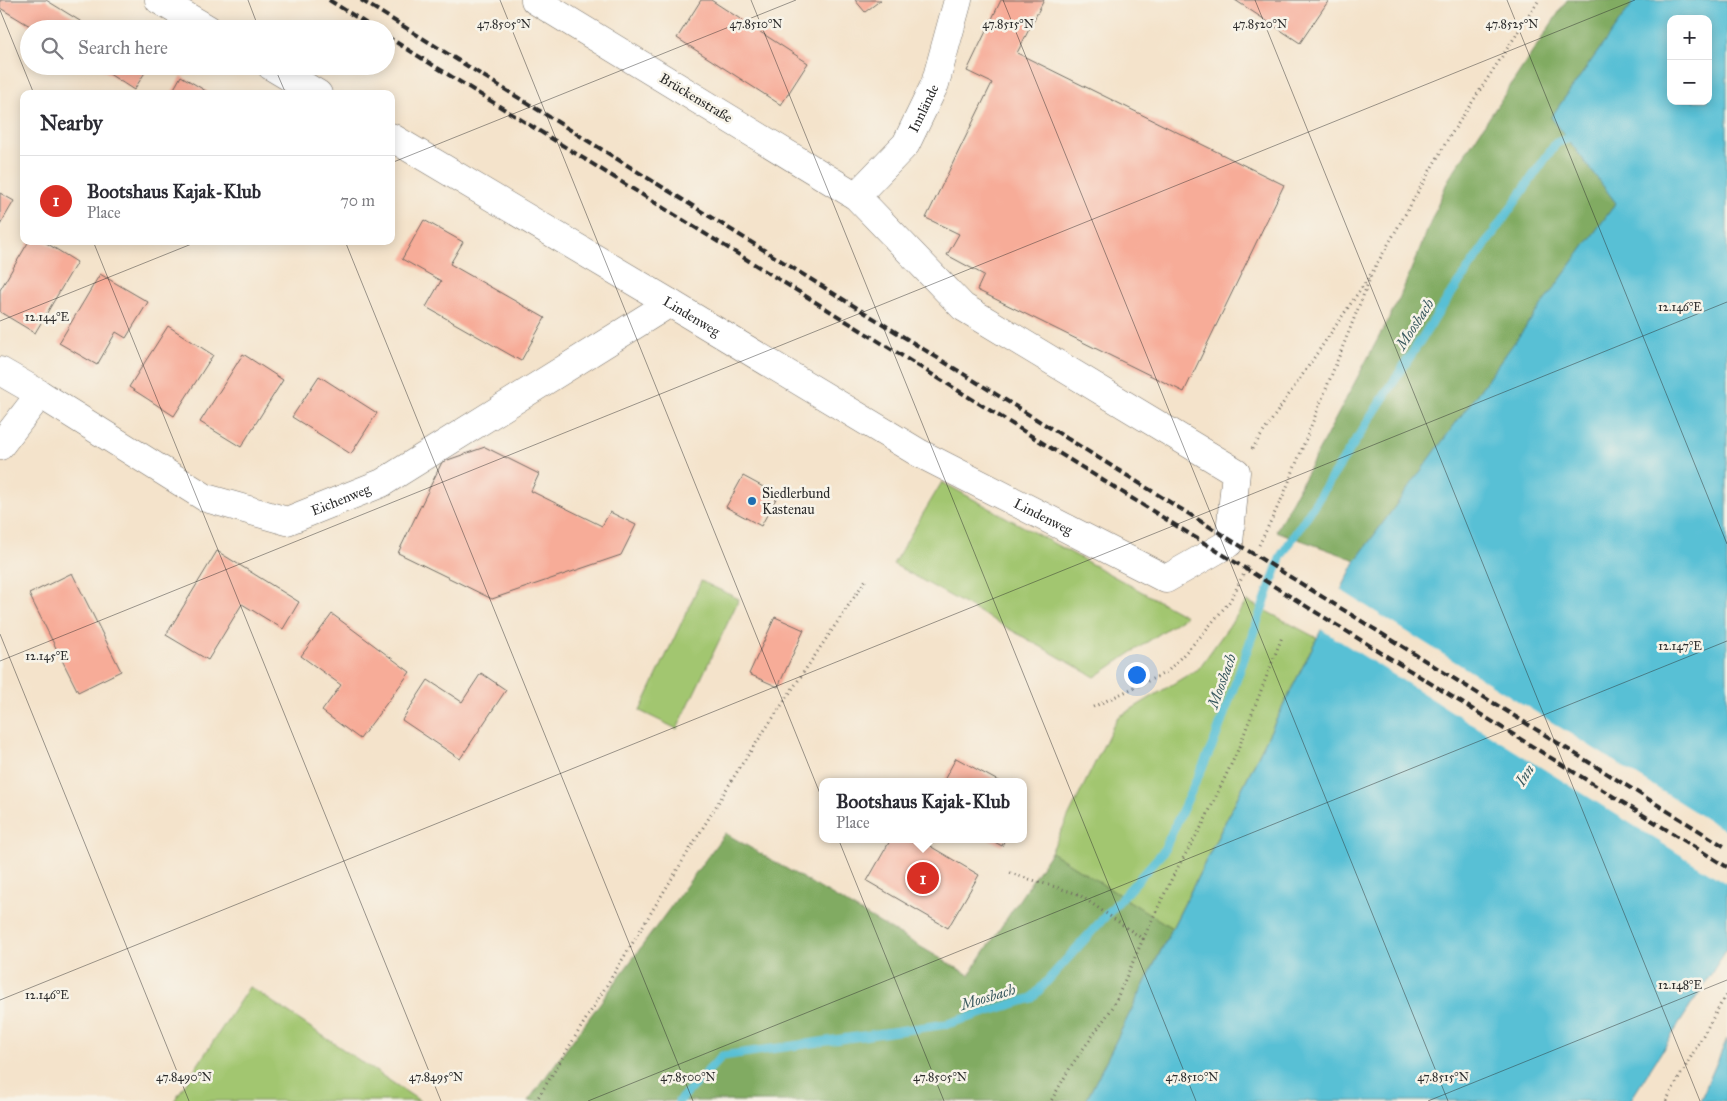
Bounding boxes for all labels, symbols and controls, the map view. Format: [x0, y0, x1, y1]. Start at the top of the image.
map controls [1667, 15, 1712, 105]
button: + [1667, 15, 1712, 60]
text: 47.8505°N [477, 17, 531, 31]
text: 47.8510°N [729, 17, 783, 31]
text: 47.8515°N [982, 17, 1034, 31]
text: 47.8520°N [1233, 17, 1287, 31]
text: 47.8525°N [1486, 17, 1538, 31]
search box [20, 20, 395, 75]
icon: search [38, 34, 66, 62]
text: Search here [78, 36, 168, 59]
button: − [1667, 60, 1712, 105]
street label: Brückenstraße [656, 70, 736, 126]
street label: Innlände [905, 81, 942, 135]
text: Nearby [40, 110, 103, 136]
text: Bootshaus Kajak-Klub [87, 180, 261, 203]
text: 1 [53, 191, 59, 210]
text: 70 m [340, 191, 375, 210]
text: Place [87, 203, 121, 222]
street label: Lindenweg [660, 292, 724, 340]
water label: Moosbach [1391, 295, 1438, 354]
text: 12.146°E [1658, 300, 1702, 314]
text: 12.144°E [25, 310, 70, 324]
street label: Eichenweg [309, 480, 373, 519]
place label: Siedlerbund Kastenau [762, 485, 830, 518]
street label: Lindenweg [1011, 494, 1076, 539]
marker: Siedlerbund Kastenau [746, 495, 758, 507]
text: 12.147°E [1658, 639, 1702, 653]
text: 12.145°E [25, 649, 69, 663]
water label: Moosbach [1203, 651, 1240, 713]
your location [1124, 662, 1150, 688]
water label: Inn [1511, 761, 1538, 790]
popup [819, 778, 1027, 843]
text: Bootshaus Kajak-Klub [836, 790, 1010, 813]
text: Place [836, 813, 870, 832]
pin: 1 [907, 859, 939, 897]
text: 12.148°E [1658, 978, 1702, 992]
water label: Moosbach [956, 980, 1018, 1014]
text: 12.146°E [25, 988, 69, 1002]
text: 47.8490°N [156, 1070, 212, 1084]
text: 47.8495°N [409, 1070, 463, 1084]
text: 47.8500°N [660, 1070, 716, 1084]
text: 47.8505°N [913, 1070, 967, 1084]
text: 47.8510°N [1165, 1070, 1219, 1084]
text: 47.8515°N [1417, 1070, 1469, 1084]

